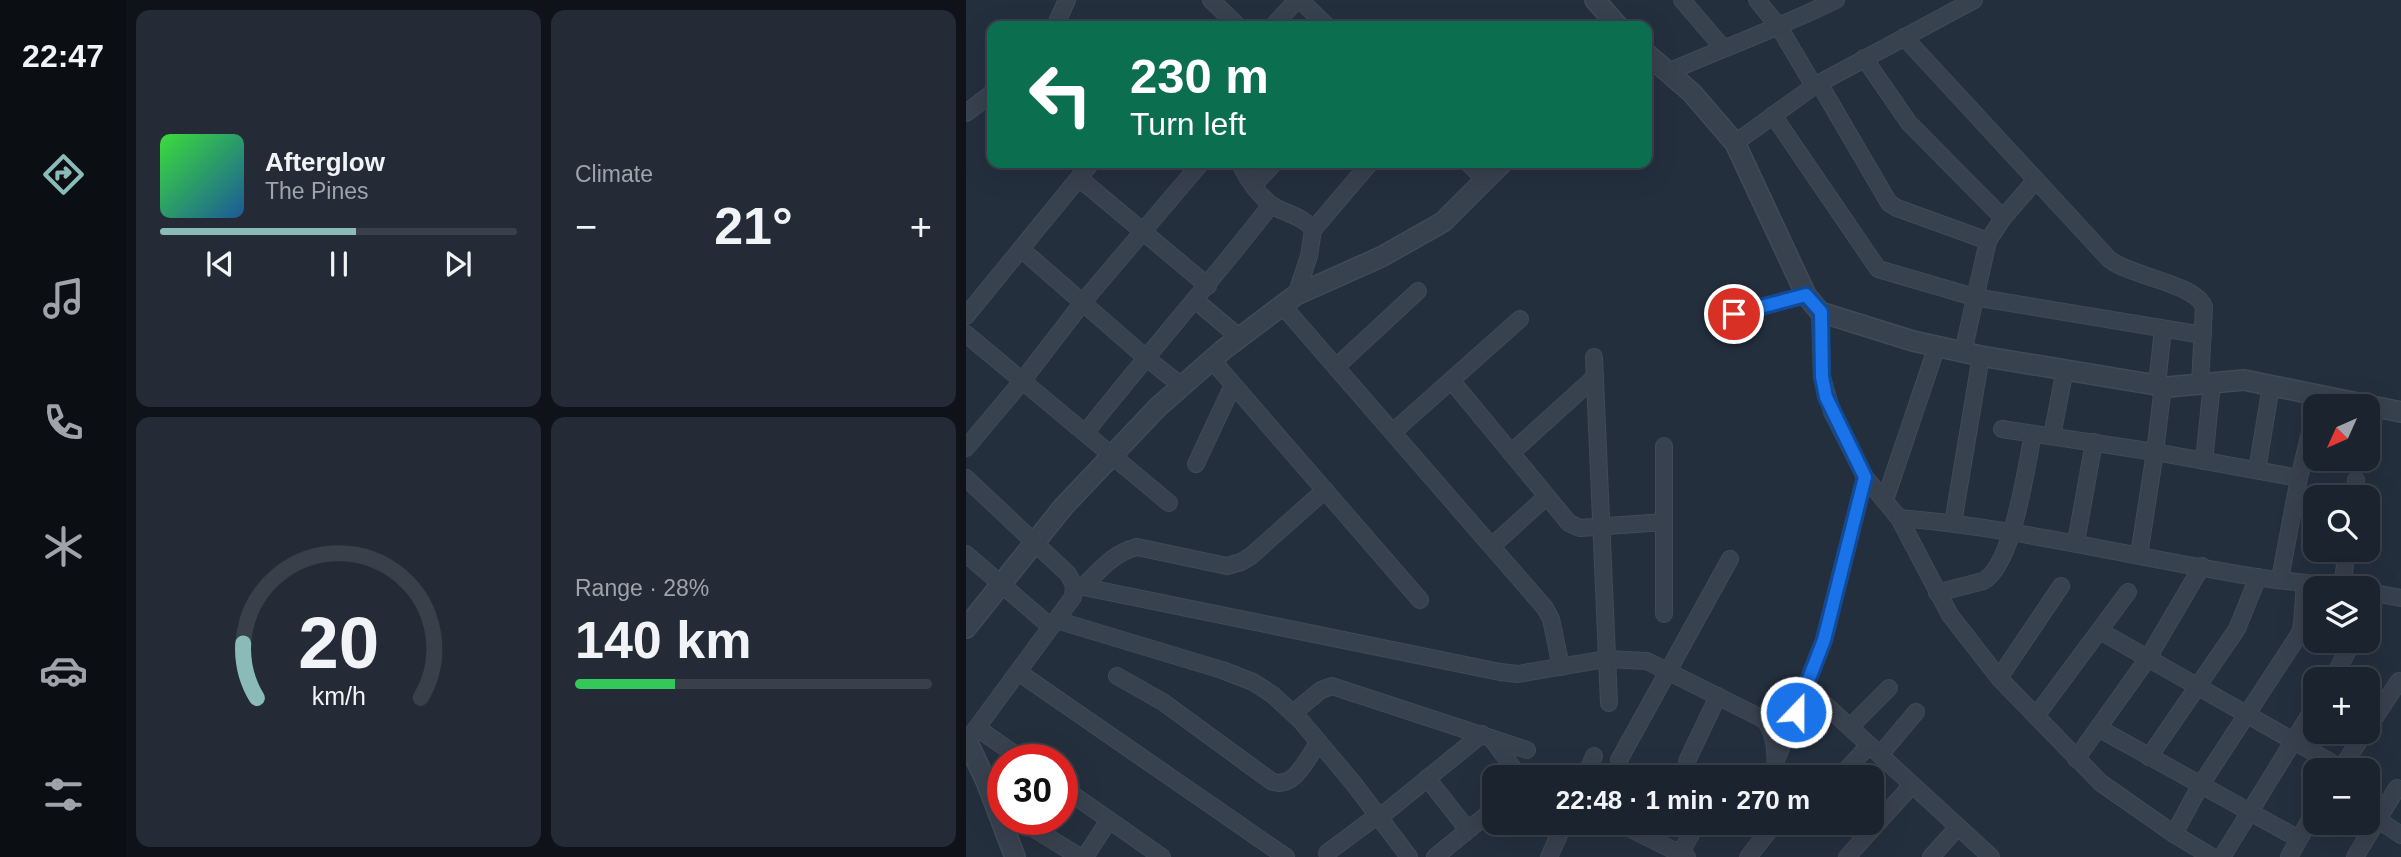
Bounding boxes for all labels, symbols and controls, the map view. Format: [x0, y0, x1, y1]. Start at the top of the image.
text: 22:47 [22, 38, 104, 74]
icon: left [1015, 49, 1106, 140]
text: 230 m [1130, 49, 1269, 103]
text: Turn left [1130, 106, 1246, 142]
text: Afterglow [265, 147, 385, 177]
icon: directions [39, 150, 88, 199]
text: Climate [575, 161, 653, 187]
text: The Pines [265, 178, 369, 204]
text: 21° [714, 197, 793, 255]
text: − [575, 206, 597, 248]
text: + [910, 206, 932, 248]
icon: previous [201, 245, 239, 283]
icon: pause [320, 245, 358, 283]
icon: next [439, 245, 477, 283]
icon: music [39, 274, 88, 323]
pin [1704, 284, 1764, 344]
icon: arrive [1715, 295, 1753, 333]
north arrow [2303, 394, 2380, 471]
map controls [2303, 394, 2380, 835]
icon: phone [39, 398, 88, 447]
button: search [2303, 485, 2380, 562]
icon: climate [39, 522, 88, 571]
text: Range · 28% [575, 575, 709, 601]
button: layers [2303, 576, 2380, 653]
text: 20 [298, 602, 379, 683]
text: 140 km [575, 611, 751, 669]
icon: car [39, 646, 88, 695]
button: + [2303, 667, 2380, 744]
position arrow [1759, 675, 1833, 749]
text: km/h [311, 682, 366, 710]
speed limit sign: 30 [987, 744, 1078, 835]
button: − [2303, 758, 2380, 835]
icon: filters [39, 770, 88, 819]
text: 22:48 · 1 min · 270 m [1556, 785, 1810, 815]

